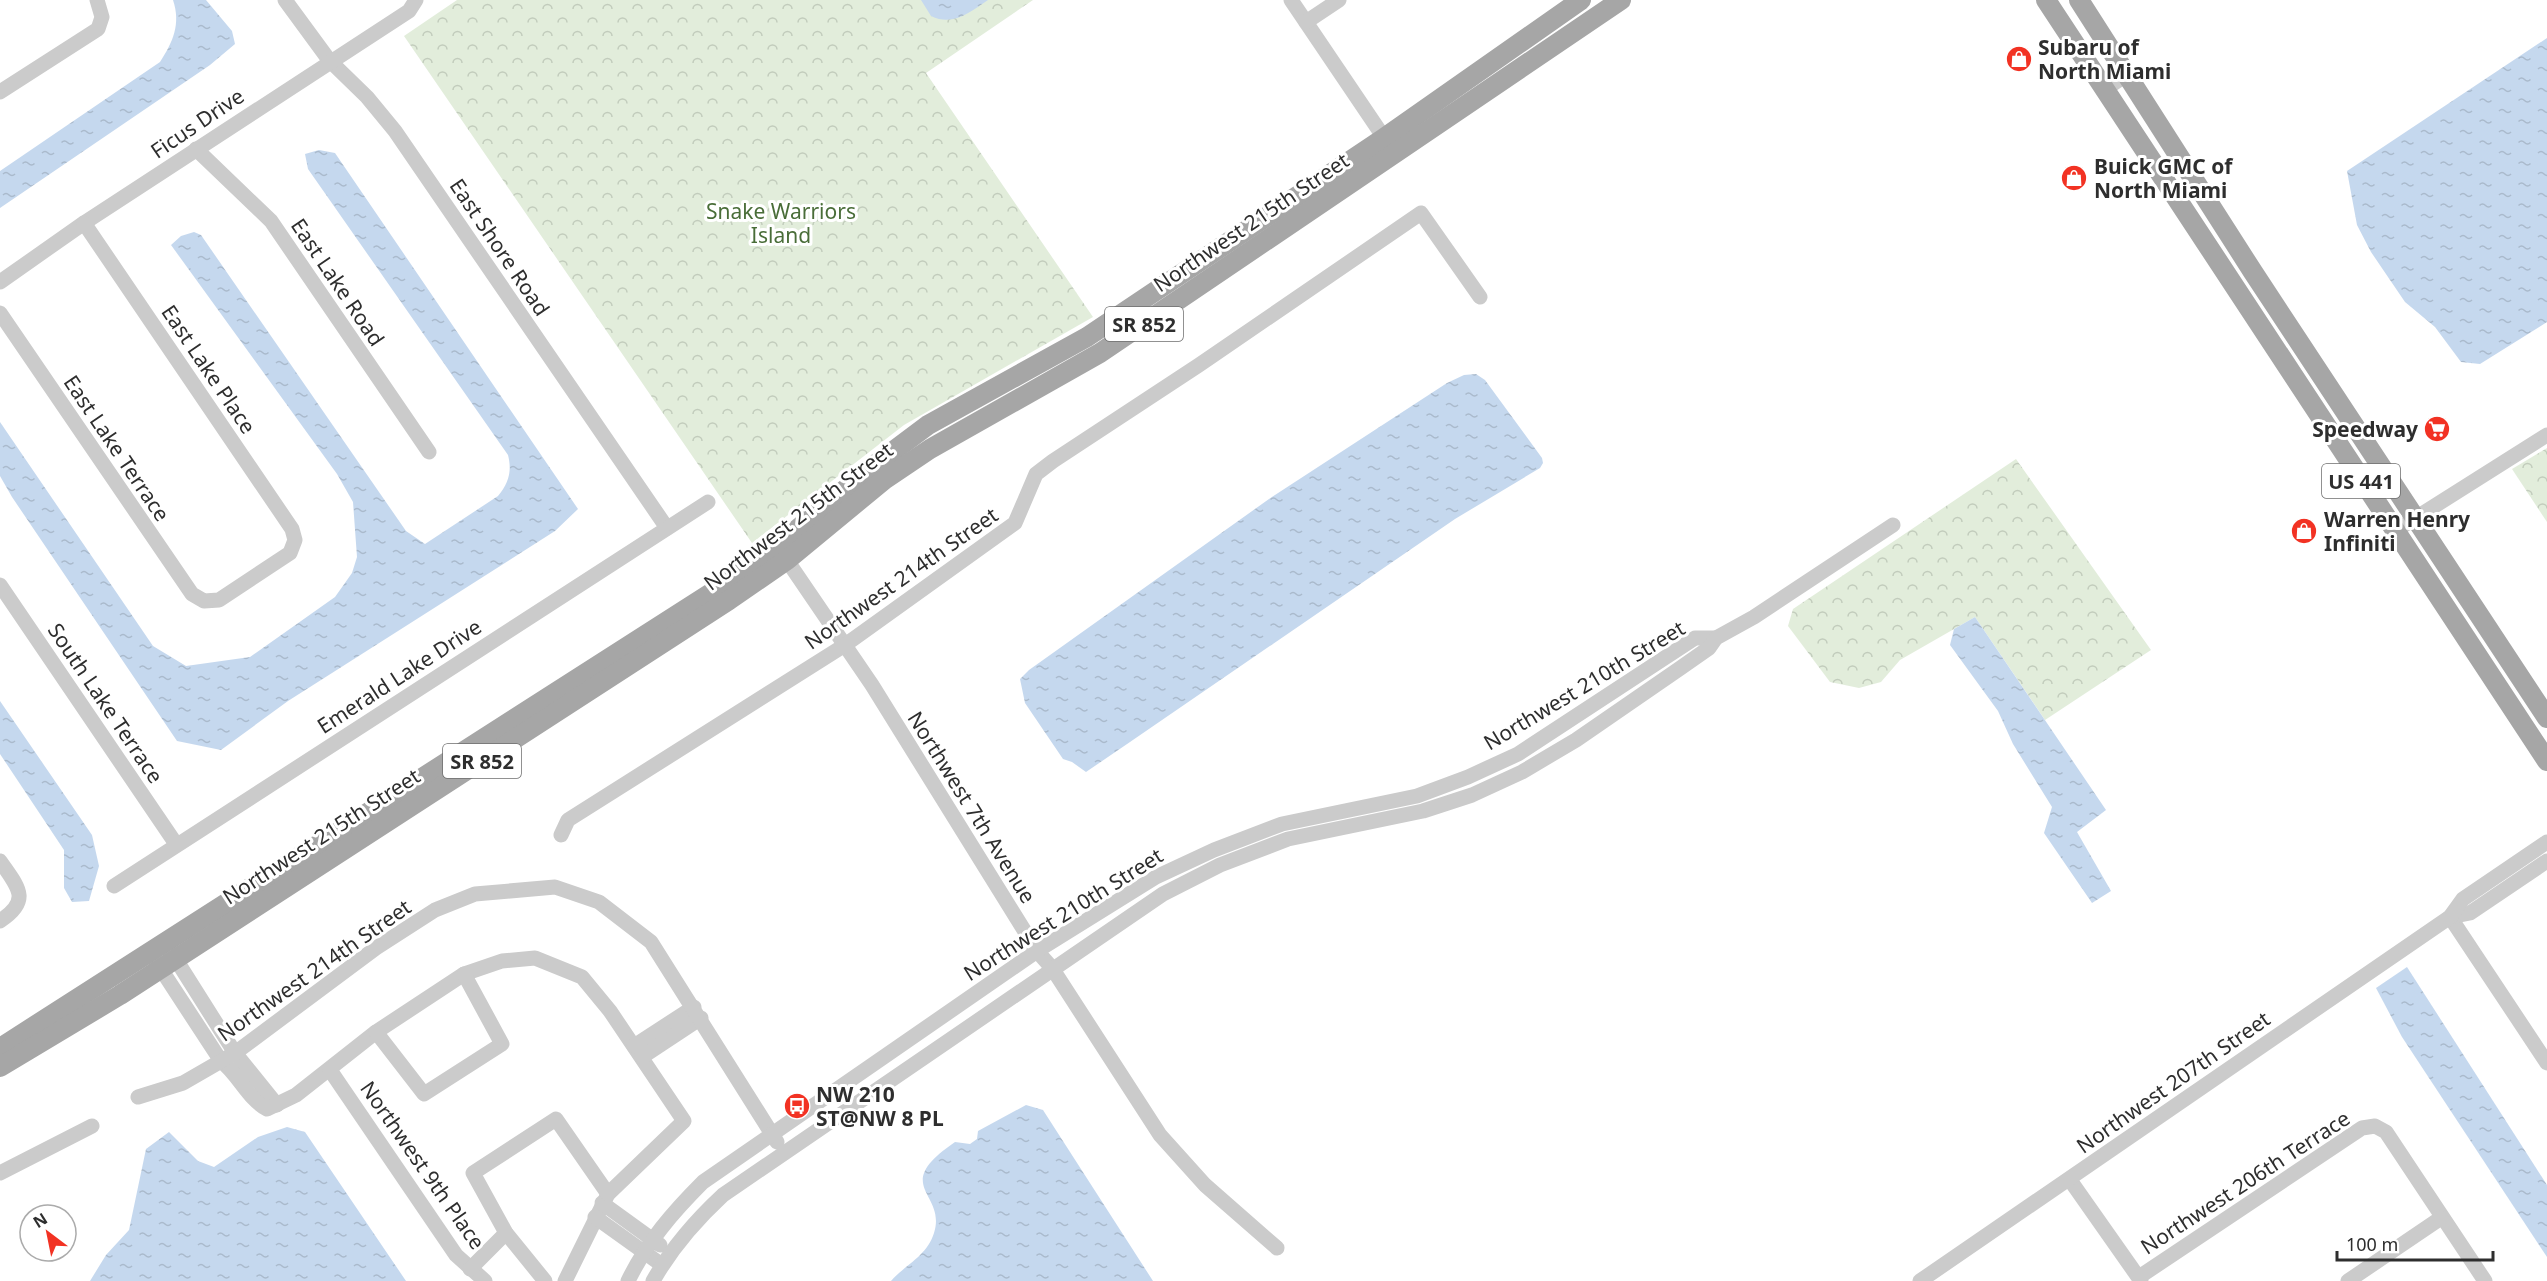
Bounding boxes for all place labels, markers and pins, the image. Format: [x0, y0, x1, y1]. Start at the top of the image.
place label: Subaru of North Miami [2038, 33, 2171, 85]
shop icon: Subaru of North Miami [2004, 44, 2034, 74]
place label: Buick GMC of North Miami [2094, 152, 2234, 204]
shop icon: Buick GMC of North Miami [2059, 163, 2089, 193]
supermarket icon: Speedway [2422, 414, 2452, 444]
place label: Speedway [2312, 415, 2418, 443]
place label: Warren Henry Infiniti [2324, 505, 2470, 557]
shop icon: Warren Henry Infiniti [2289, 516, 2319, 546]
place label: NW 210 ST@NW 8 PL [816, 1080, 944, 1132]
bus stop icon: NW 210 ST@NW 8 PL [782, 1091, 812, 1121]

